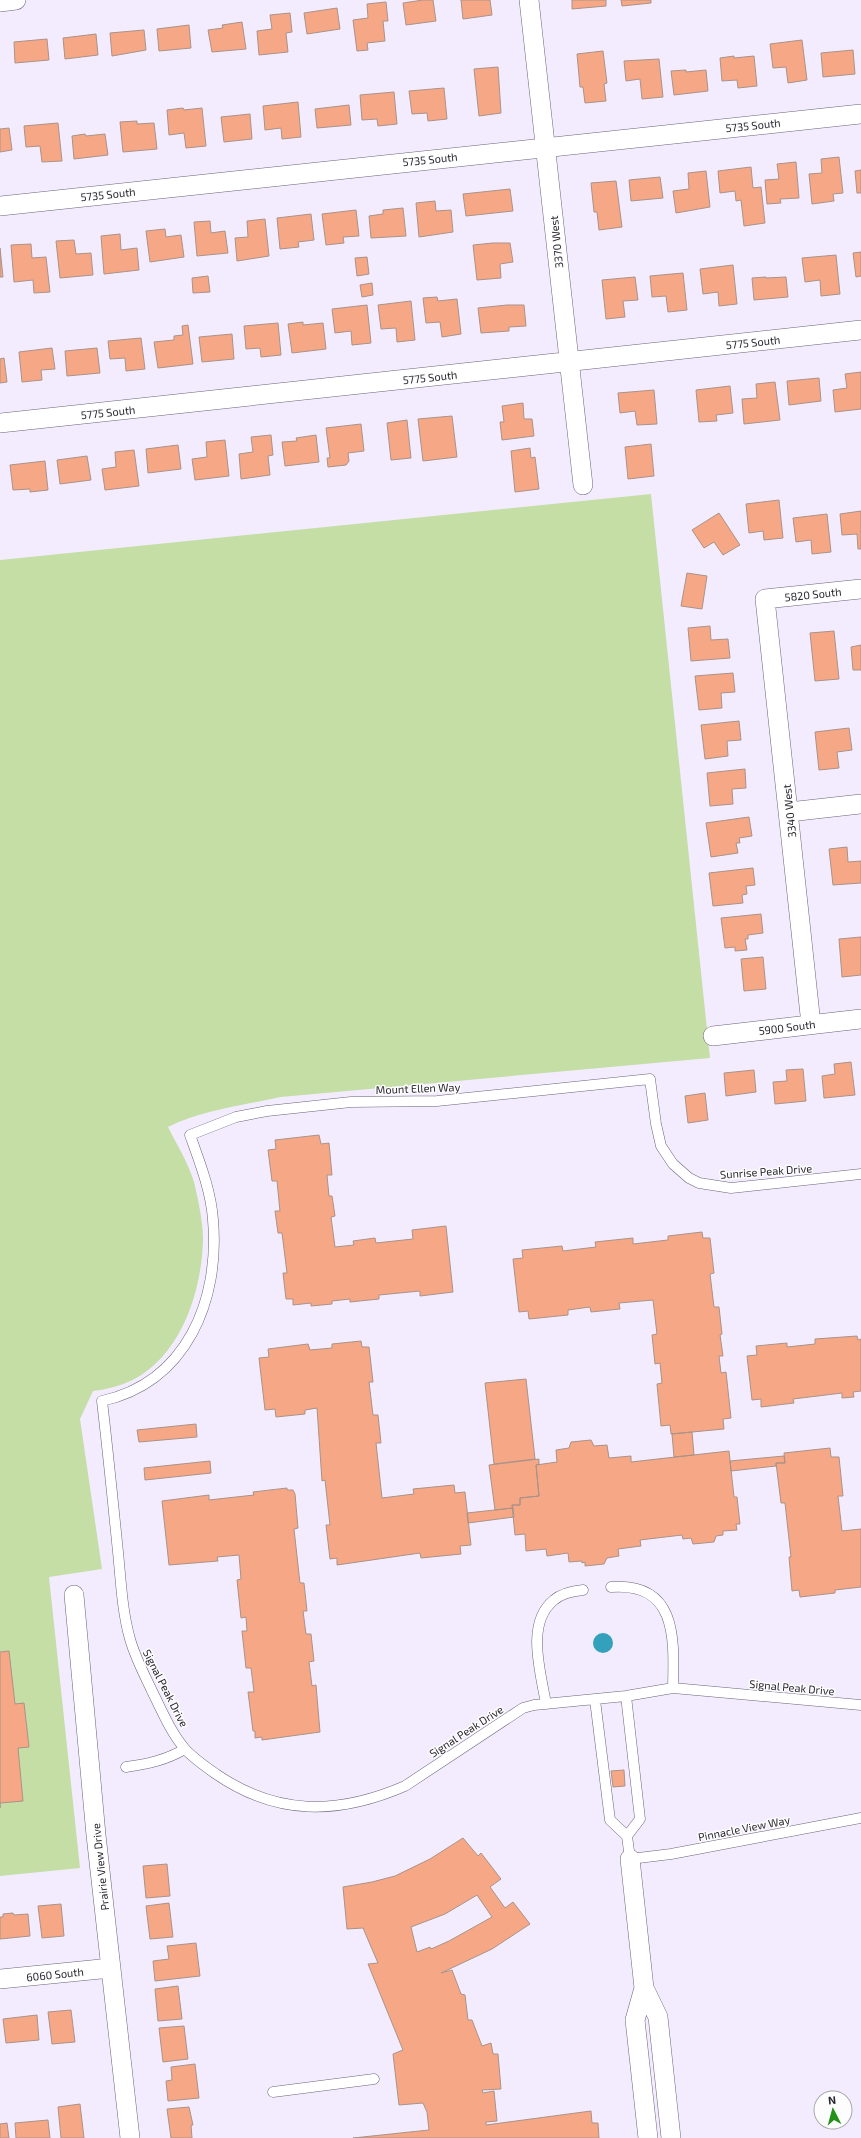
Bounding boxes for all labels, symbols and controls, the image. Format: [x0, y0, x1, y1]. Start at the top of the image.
street label: 5735 South [725, 116, 781, 134]
street label: 5735 South [402, 150, 458, 168]
street label: 5735 South [80, 185, 136, 203]
street label: 3370 West [547, 215, 565, 269]
street label: 5775 South [725, 333, 781, 351]
street label: 5775 South [402, 368, 458, 386]
street label: 5775 South [80, 403, 136, 421]
street label: 5820 South [784, 585, 842, 603]
street label: 3340 West [780, 784, 798, 838]
street label: 5900 South [758, 1017, 816, 1037]
street label: Mount Ellen Way [375, 1080, 461, 1096]
street label: Sunrise Peak Drive [719, 1161, 813, 1181]
street label: Signal Peak Drive [141, 1647, 191, 1729]
street label: Signal Peak Drive [749, 1677, 835, 1697]
street label: Signal Peak Drive [427, 1702, 505, 1760]
street label: Pinnacle View Way [697, 1813, 791, 1843]
street label: Prairie View Drive [89, 1823, 111, 1911]
street label: 6060 South [26, 1965, 84, 1983]
north arrow [813, 2090, 853, 2130]
text: N [827, 2093, 837, 2106]

